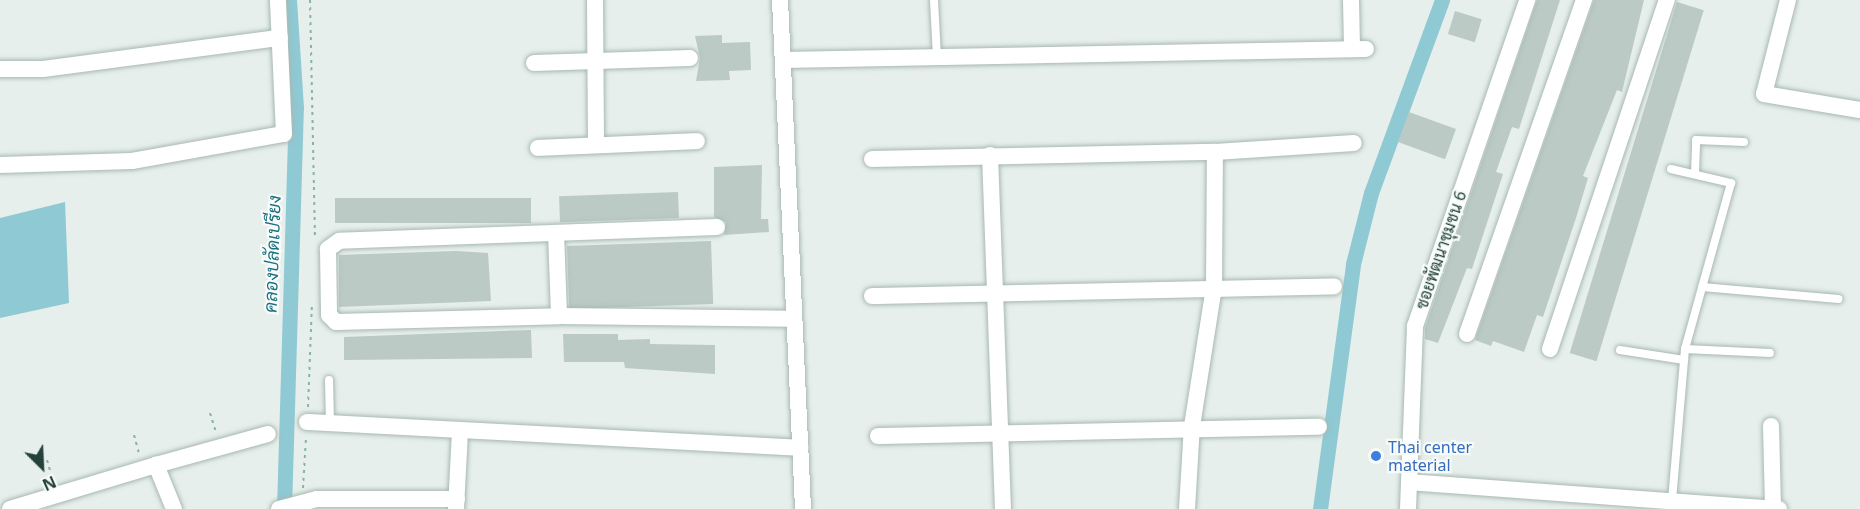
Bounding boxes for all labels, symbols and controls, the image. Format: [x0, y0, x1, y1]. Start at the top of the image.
street label: ซอยพัฒนาชุมชน 6 [1412, 188, 1470, 312]
water label: คลองปลัดเปรียง [259, 195, 285, 313]
north arrow [12, 437, 72, 497]
place label: Thai center material [1388, 437, 1472, 475]
marker: Thai center material [1369, 449, 1383, 463]
text: N [39, 471, 60, 496]

